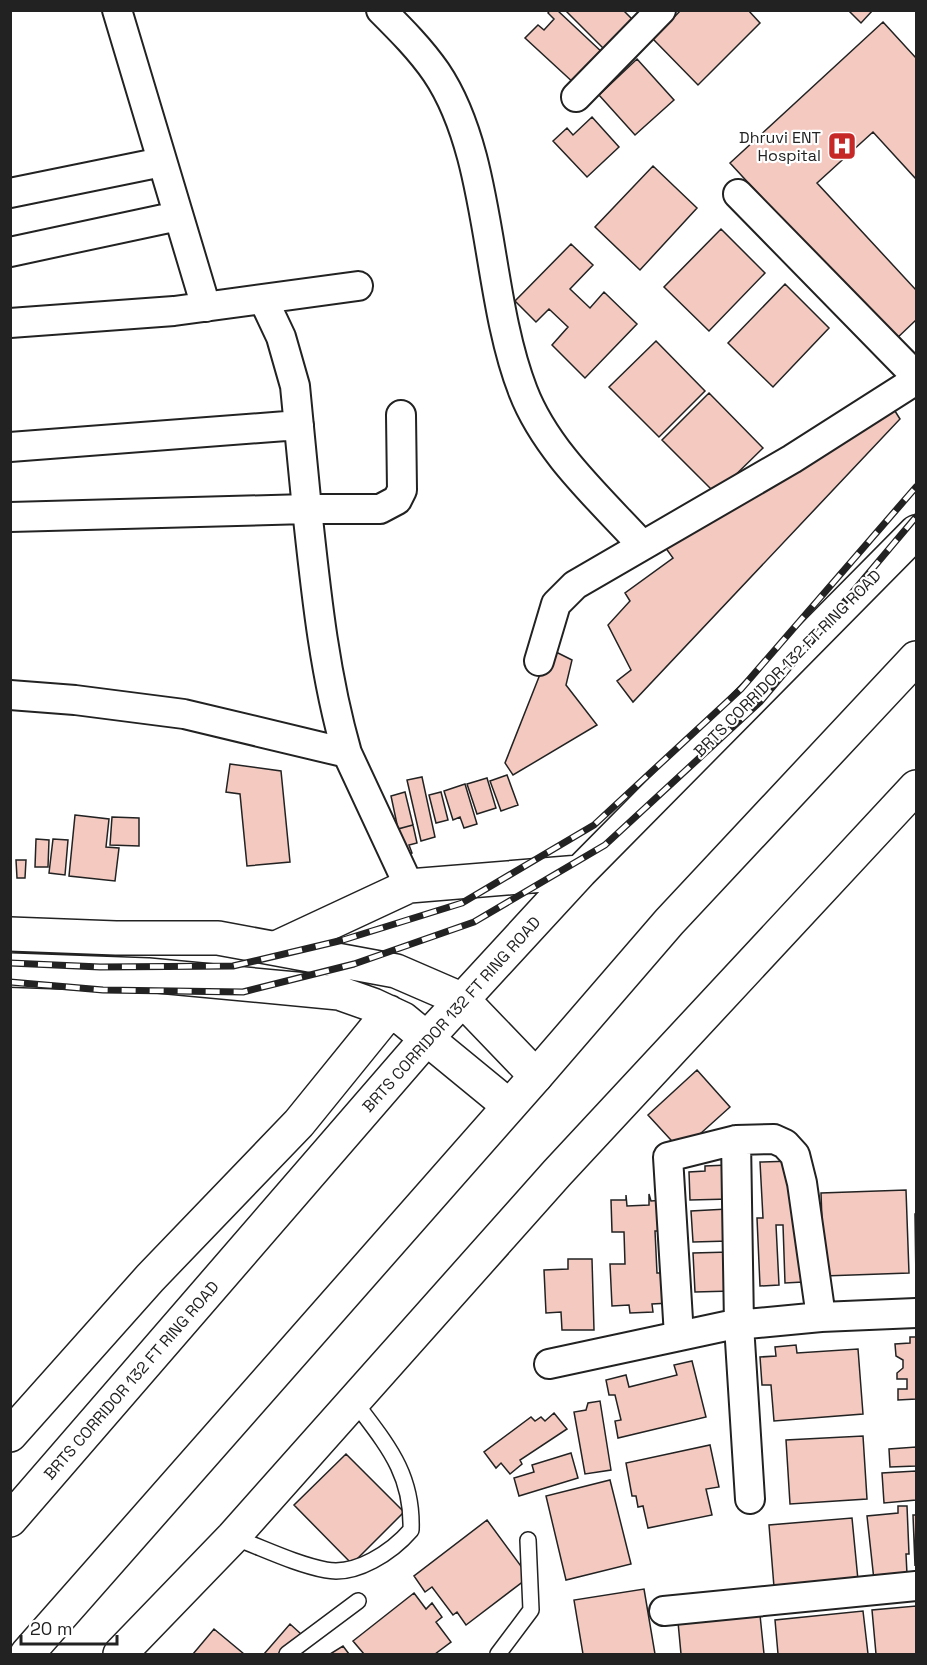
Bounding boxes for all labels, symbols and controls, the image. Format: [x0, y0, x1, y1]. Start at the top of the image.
place label: Dhruvi ENT Hospital [739, 127, 821, 166]
hospital icon: Dhruvi ENT Hospital [826, 130, 858, 162]
street label: BRTS CORRIDOR 132 FT RING ROAD [689, 565, 886, 762]
street label: BRTS CORRIDOR 132 FT RING ROAD [358, 912, 545, 1117]
street label: BRTS CORRIDOR 132 FT RING ROAD [39, 1277, 223, 1484]
scale bar [21, 1608, 117, 1646]
text: 20 m [30, 1617, 73, 1640]

